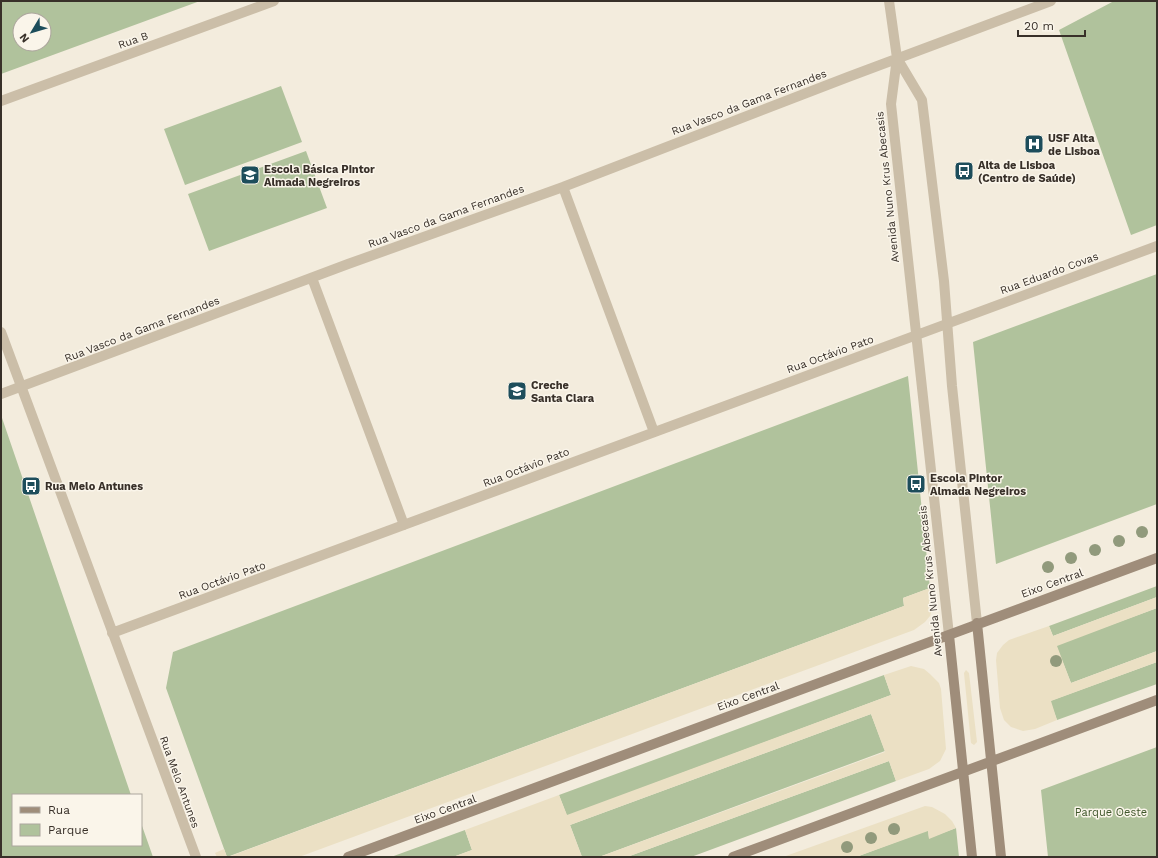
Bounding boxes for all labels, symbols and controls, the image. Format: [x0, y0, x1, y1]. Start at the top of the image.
north arrow [12, 12, 52, 52]
scale bar [1018, 12, 1085, 38]
text: 20 m [1024, 19, 1054, 33]
street label: Rua B [116, 29, 150, 52]
text: N [17, 31, 32, 45]
street label: Rua Vasco da Gama Fernandes [670, 67, 829, 138]
street label: Avenida Nuno Krus Abecasis [873, 110, 902, 263]
place label: USF Alta de Lisboa [1048, 132, 1101, 158]
hospital icon: USF Alta de Lisboa [1023, 133, 1045, 155]
place label: Alta de Lisboa (Centro de Saúde) [978, 159, 1076, 185]
bus stop icon: Alta de Lisboa (Centro de Saúde) [953, 160, 975, 182]
place label: Escola Básica Pintor Almada Negreiros [264, 163, 375, 189]
school or university icon: Escola Básica Pintor Almada Negreiros [239, 164, 261, 186]
street label: Rua Vasco da Gama Fernandes [366, 182, 526, 251]
street label: Rua Eduardo Covas [998, 250, 1100, 297]
street label: Rua Vasco da Gama Fernandes [63, 294, 222, 365]
street label: Rua Octávio Pato [785, 333, 875, 376]
place label: Creche Santa Clara [531, 379, 595, 405]
school or university icon: Creche Santa Clara [506, 380, 528, 402]
street label: Rua Octávio Pato [481, 445, 571, 490]
place label: Escola Pintor Almada Negreiros [930, 472, 1026, 498]
bus stop icon: Escola Pintor Almada Negreiros [905, 473, 927, 495]
bus stop icon: Rua Melo Antunes [20, 475, 42, 497]
place label: Rua Melo Antunes [45, 480, 143, 493]
street label: Avenida Nuno Krus Abecasis [916, 504, 945, 657]
street label: Rua Octávio Pato [177, 559, 267, 602]
street label: Eixo Central [1019, 566, 1086, 601]
street label: Eixo Central [715, 679, 782, 714]
street label: Rua Melo Antunes [157, 734, 202, 830]
street label: Eixo Central [412, 792, 479, 827]
legend [12, 794, 142, 846]
text: Rua [48, 803, 70, 817]
park label: Parque Oeste [1075, 806, 1147, 819]
text: Parque [48, 823, 89, 837]

